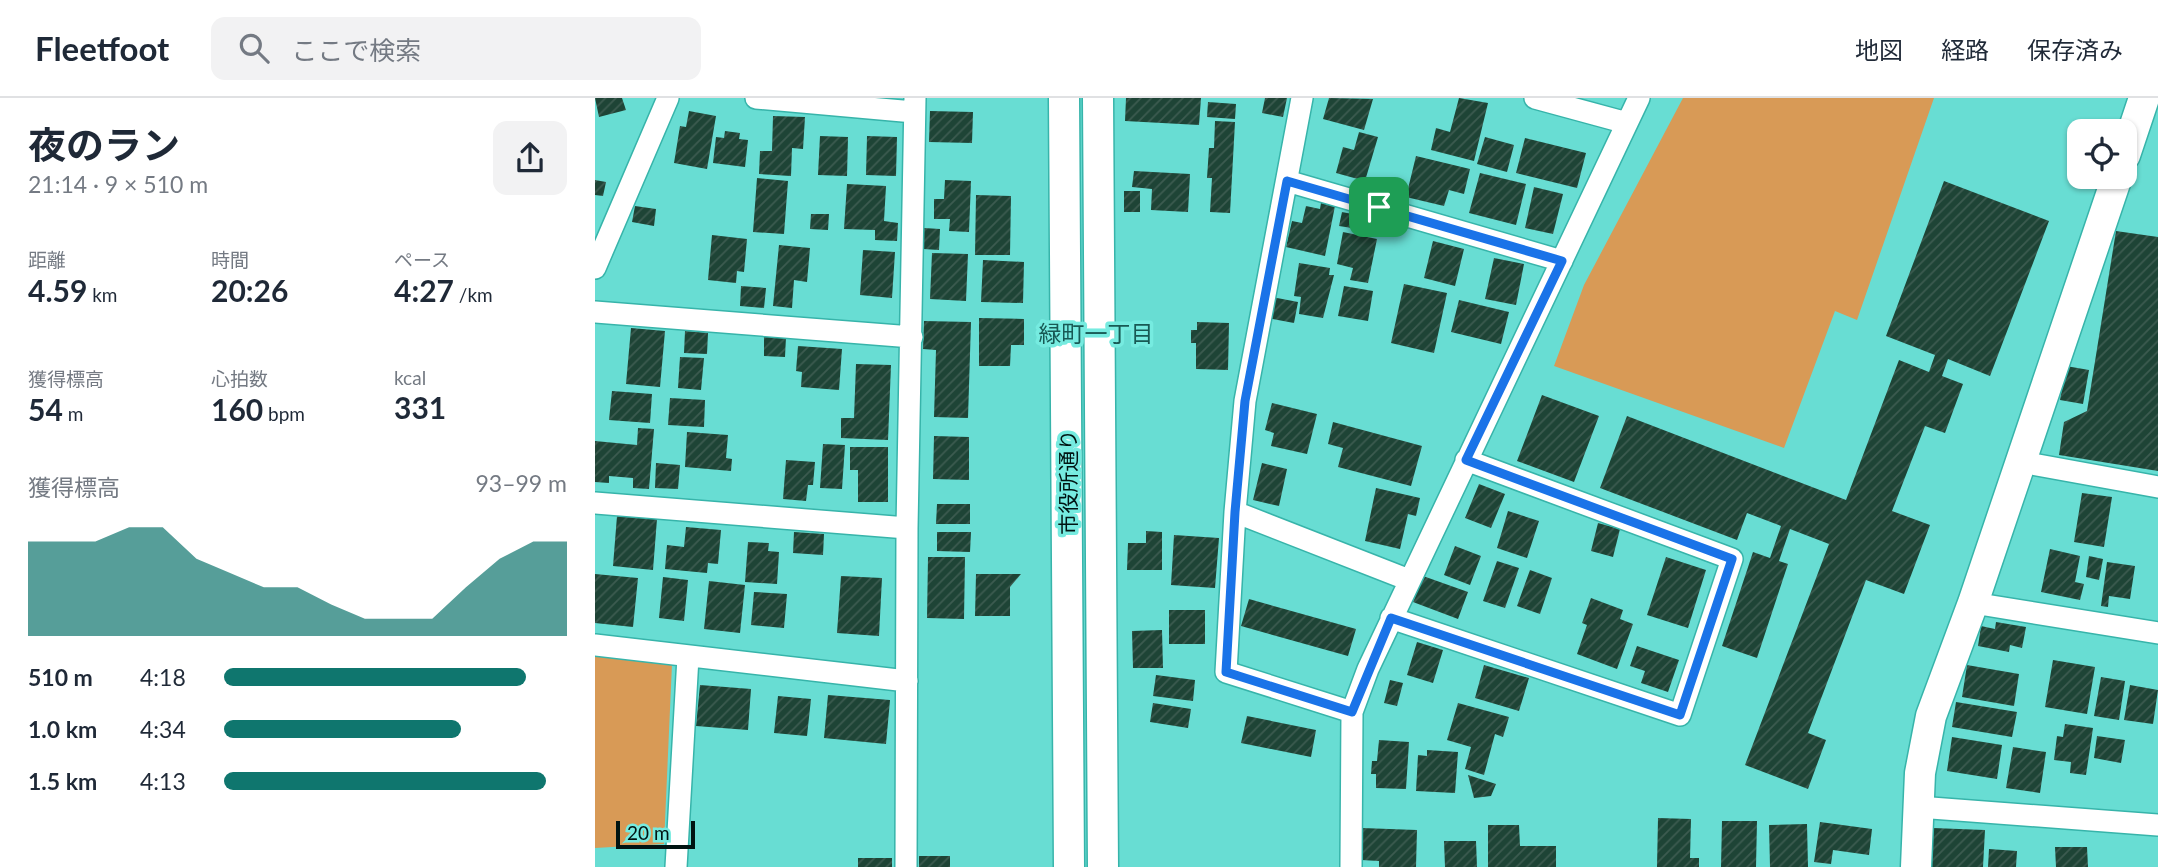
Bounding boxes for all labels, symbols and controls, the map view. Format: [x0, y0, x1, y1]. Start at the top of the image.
search box [211, 17, 701, 80]
text: Fleetfoot [35, 28, 169, 68]
icon: search [235, 29, 273, 67]
text: ここで検索 [291, 34, 421, 66]
text: 地図 [1855, 35, 1903, 64]
text: 経路 [1941, 35, 1989, 64]
text: 保存済み [2027, 35, 2123, 64]
map controls [2067, 119, 2137, 189]
button: locate [2067, 119, 2137, 189]
text: 夜のラン [28, 121, 180, 167]
button: share [493, 121, 567, 195]
text: 21:14 · 9 × 510 m [28, 170, 208, 198]
pin [1349, 177, 1409, 237]
icon: arrive [1360, 188, 1398, 226]
text: 距離 [28, 248, 66, 271]
text: 時間 [211, 248, 249, 271]
text: ペース [394, 248, 450, 271]
text: 4.59 [28, 272, 87, 308]
text: 20:26 [211, 272, 288, 308]
text: 4:27 [394, 272, 454, 308]
text: km [87, 283, 117, 306]
text: /km [454, 283, 493, 306]
district label: 緑町一丁目 [1039, 319, 1154, 347]
text: kcal [394, 366, 426, 389]
text: 獲得標高 [28, 367, 104, 390]
text: 心拍数 [211, 367, 268, 390]
text: 331 [394, 389, 446, 425]
text: 54 [28, 391, 63, 427]
text: 160 [211, 391, 263, 427]
text: m [63, 402, 83, 425]
text: bpm [263, 402, 305, 425]
street label: 市役所通り [1055, 430, 1080, 535]
text: 93–99 m [475, 469, 567, 497]
text: 獲得標高 [28, 473, 120, 501]
text: 510 m [28, 663, 93, 691]
text: 4:18 [140, 663, 186, 691]
text: 1.0 km [28, 715, 97, 743]
text: 4:34 [140, 715, 186, 743]
text: 1.5 km [28, 767, 97, 795]
text: 4:13 [140, 767, 186, 795]
scale bar [616, 818, 695, 850]
text: 20 m [627, 821, 670, 844]

